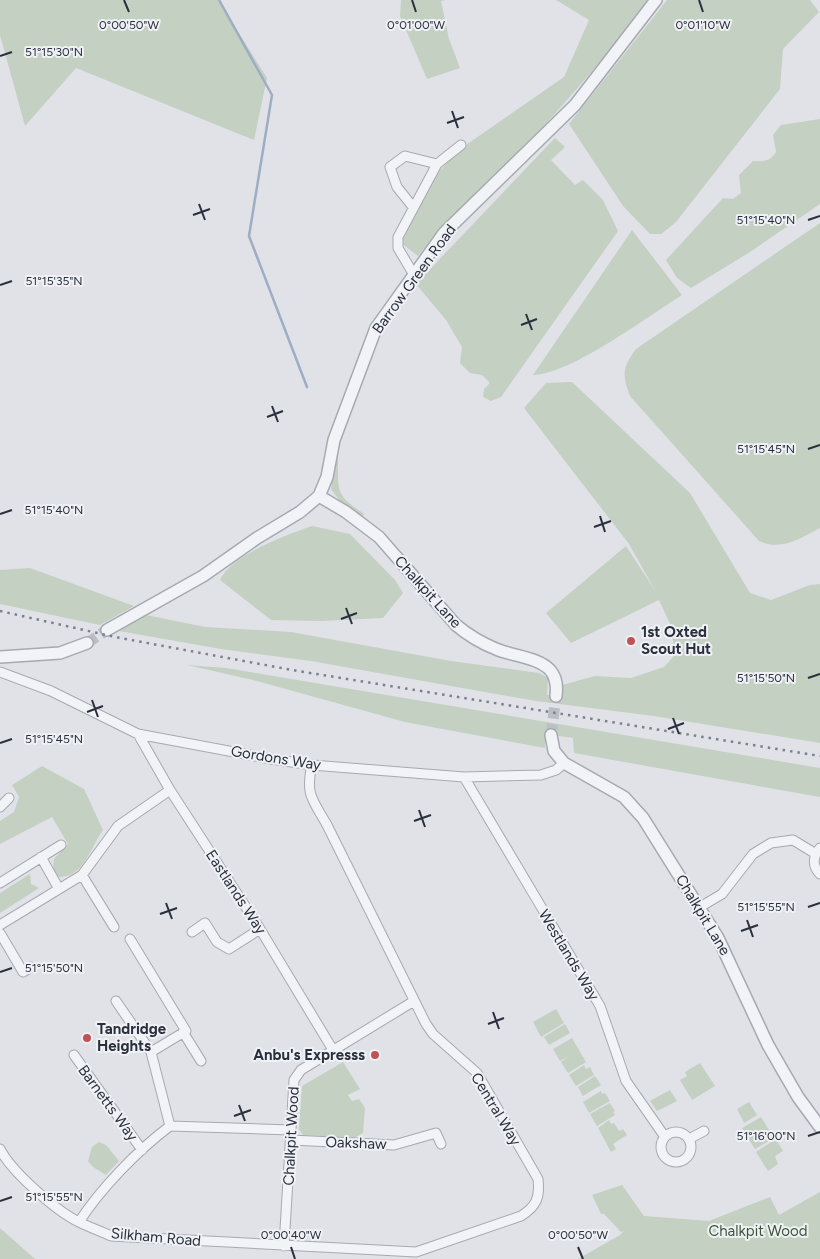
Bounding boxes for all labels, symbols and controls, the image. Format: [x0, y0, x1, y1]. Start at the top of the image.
text: 0°00'50"W [99, 18, 159, 32]
text: 0°01'00"W [387, 18, 445, 32]
text: 0°01'10"W [675, 18, 731, 32]
text: 51°15'30"N [25, 45, 83, 59]
text: 51°15'40"N [737, 213, 795, 227]
street label: Barrow Green Road [368, 221, 460, 337]
text: 51°15'35"N [25, 274, 83, 288]
text: 51°15'45"N [737, 442, 795, 456]
text: 51°15'40"N [25, 503, 83, 517]
street label: Chalkpit Lane [391, 552, 465, 632]
place label: 1st Oxted Scout Hut [641, 623, 711, 658]
marker: 1st Oxted Scout Hut [625, 635, 637, 647]
text: 51°15'50"N [737, 671, 795, 685]
text: 51°15'45"N [25, 732, 83, 746]
street label: Gordons Way [230, 742, 322, 774]
street label: Eastlands Way [202, 846, 270, 938]
street label: Chalkpit Lane [672, 871, 734, 959]
text: 51°15'55"N [737, 900, 795, 914]
street label: Westlands Way [535, 906, 603, 1004]
text: 51°15'50"N [25, 961, 83, 975]
place label: Tandridge Heights [97, 1020, 167, 1055]
marker: Tandridge Heights [81, 1032, 93, 1044]
place label: Anbu's Expresss [253, 1046, 365, 1064]
marker: Anbu's Expresss [369, 1049, 381, 1061]
street label: Barnetts Way [74, 1061, 142, 1145]
street label: Central Way [467, 1069, 525, 1149]
street label: Chalkpit Wood [279, 1086, 303, 1186]
text: 51°16'00"N [737, 1129, 795, 1143]
street label: Oakshaw [325, 1133, 387, 1153]
text: 51°15'55"N [25, 1190, 83, 1204]
park label: Chalkpit Wood [708, 1222, 808, 1240]
street label: Silkham Road [110, 1224, 202, 1250]
text: 0°00'40"W [261, 1228, 322, 1242]
text: 0°00'50"W [548, 1228, 608, 1242]

